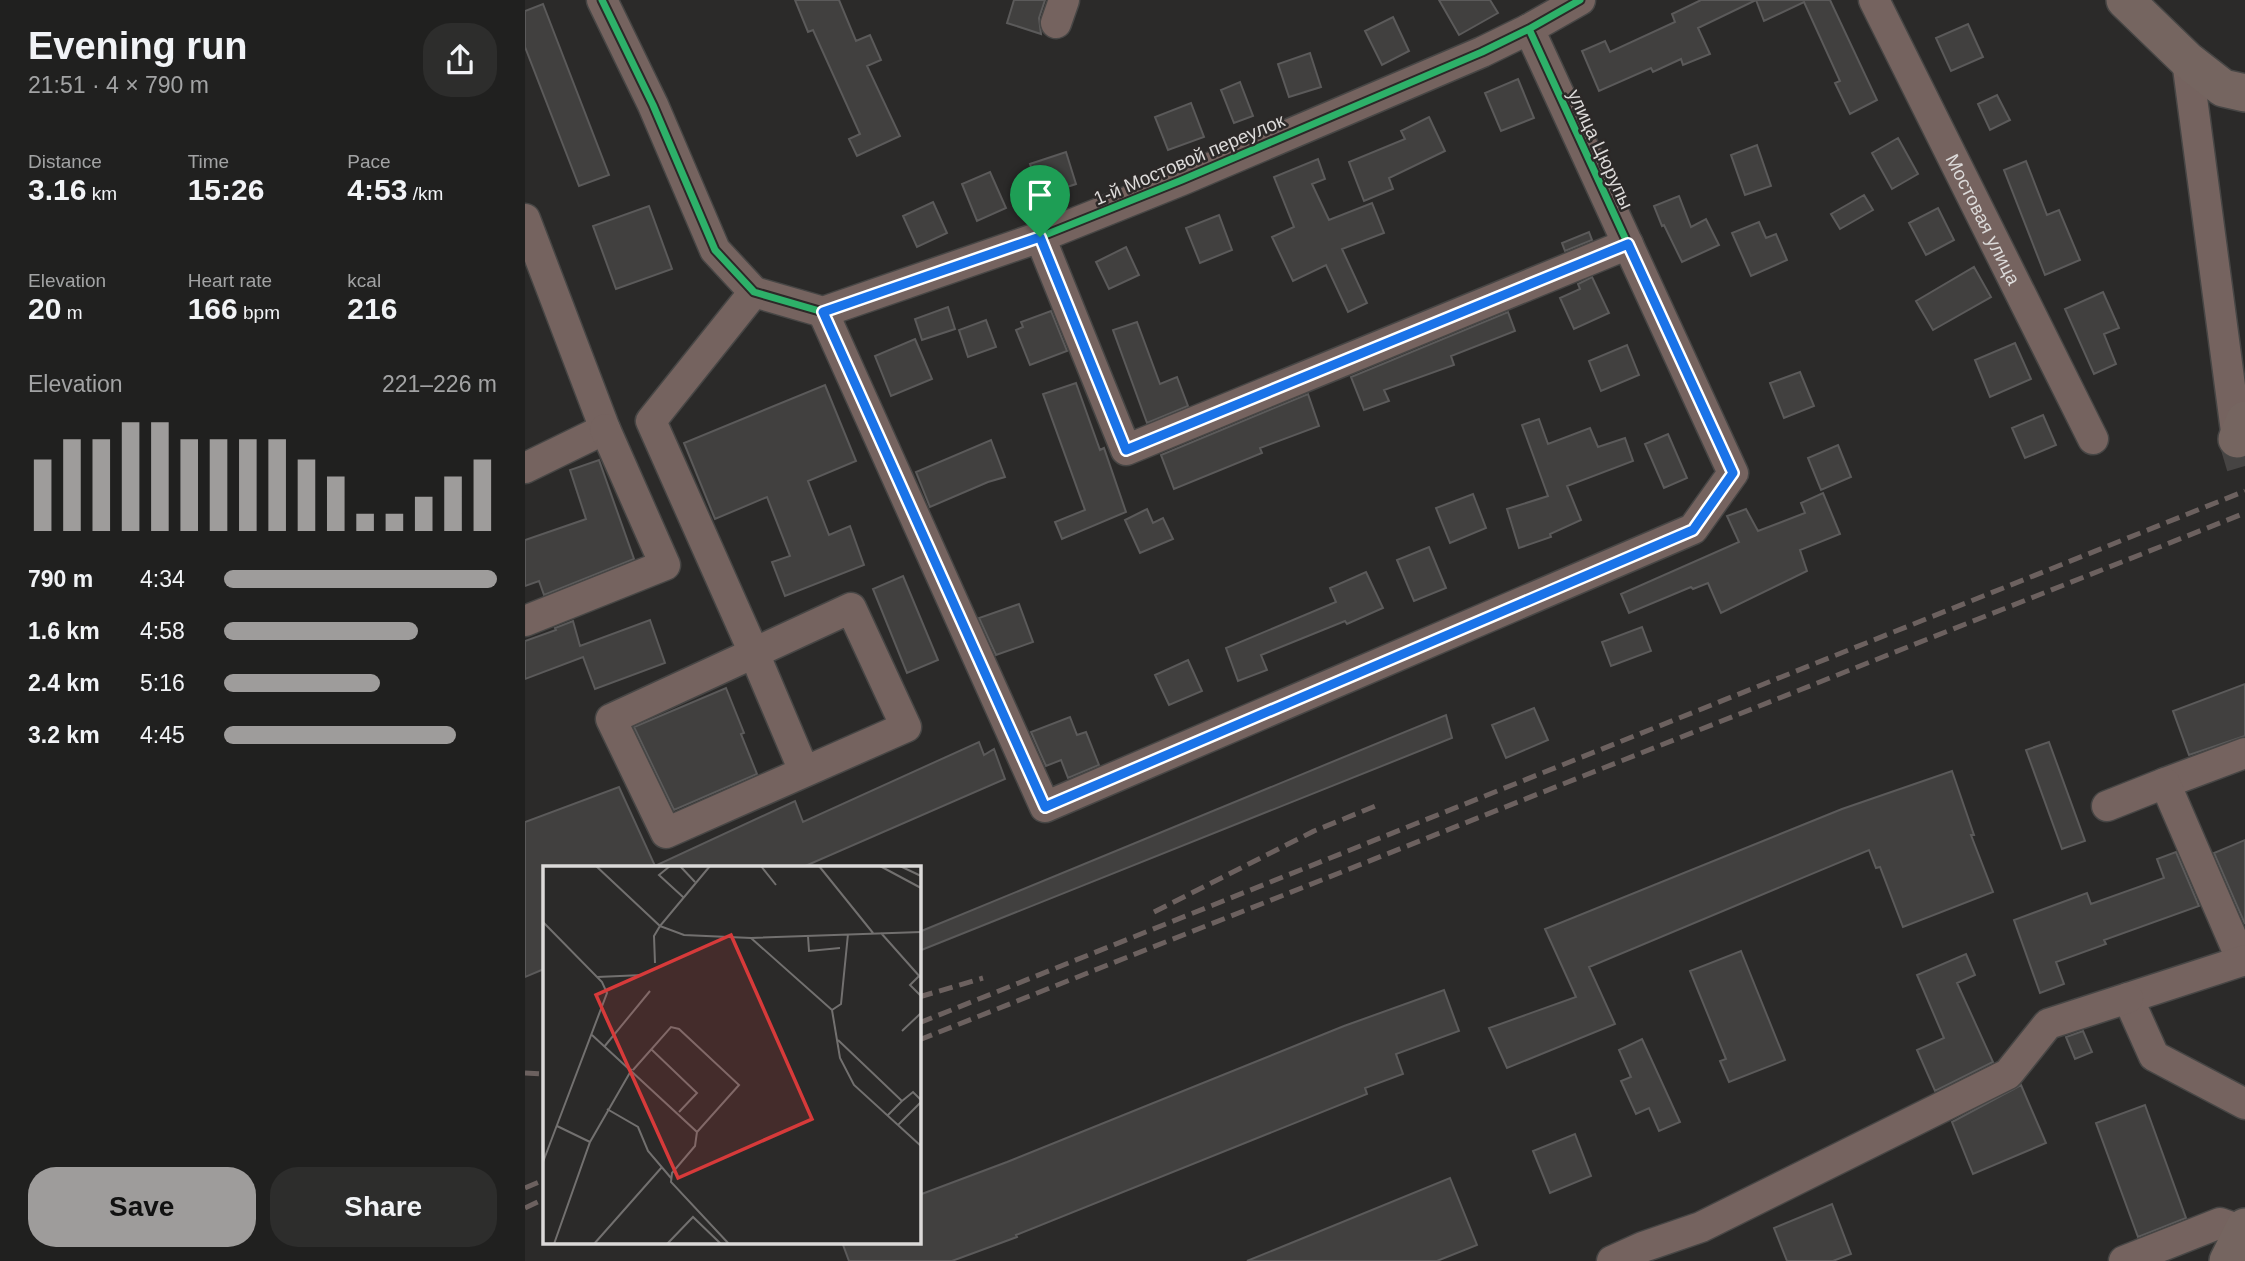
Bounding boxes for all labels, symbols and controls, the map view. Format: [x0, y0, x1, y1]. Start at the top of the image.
button: share [423, 23, 497, 97]
text: Evening run [28, 25, 248, 67]
text: 21:51 · 4 × 790 m [28, 72, 209, 98]
street label: улица Цюрупы [1564, 86, 1637, 212]
street label: 1-й Мостовой переулок [1091, 109, 1288, 209]
text: Distance [28, 151, 102, 172]
text: Time [188, 151, 229, 172]
text: Pace [347, 151, 391, 172]
street label: Мостовая улица [1941, 151, 2025, 289]
pin [1010, 165, 1070, 237]
text: 3.16 [28, 173, 86, 206]
text: 15:26 [188, 173, 264, 206]
text: 4:53 [347, 173, 407, 206]
icon: arrive [1021, 176, 1059, 214]
text: km [86, 183, 117, 204]
text: /km [407, 183, 443, 204]
text: Elevation [28, 270, 106, 291]
text: Heart rate [188, 270, 272, 291]
text: kcal [347, 270, 381, 291]
text: 20 [28, 292, 61, 325]
text: 166 [188, 292, 238, 325]
text: 216 [347, 292, 397, 325]
text: m [61, 302, 82, 323]
text: bpm [238, 302, 280, 323]
text: Elevation [28, 371, 123, 397]
text: 221–226 m [382, 371, 497, 397]
text: 790 m [28, 566, 93, 592]
text: 4:34 [140, 566, 185, 592]
text: 1.6 km [28, 618, 100, 644]
text: 4:58 [140, 618, 185, 644]
text: 2.4 km [28, 670, 100, 696]
text: 5:16 [140, 670, 185, 696]
text: 3.2 km [28, 722, 100, 748]
text: 4:45 [140, 722, 185, 748]
inset map [543, 866, 921, 1244]
button: Save [28, 1167, 256, 1247]
button: Share [270, 1167, 497, 1247]

